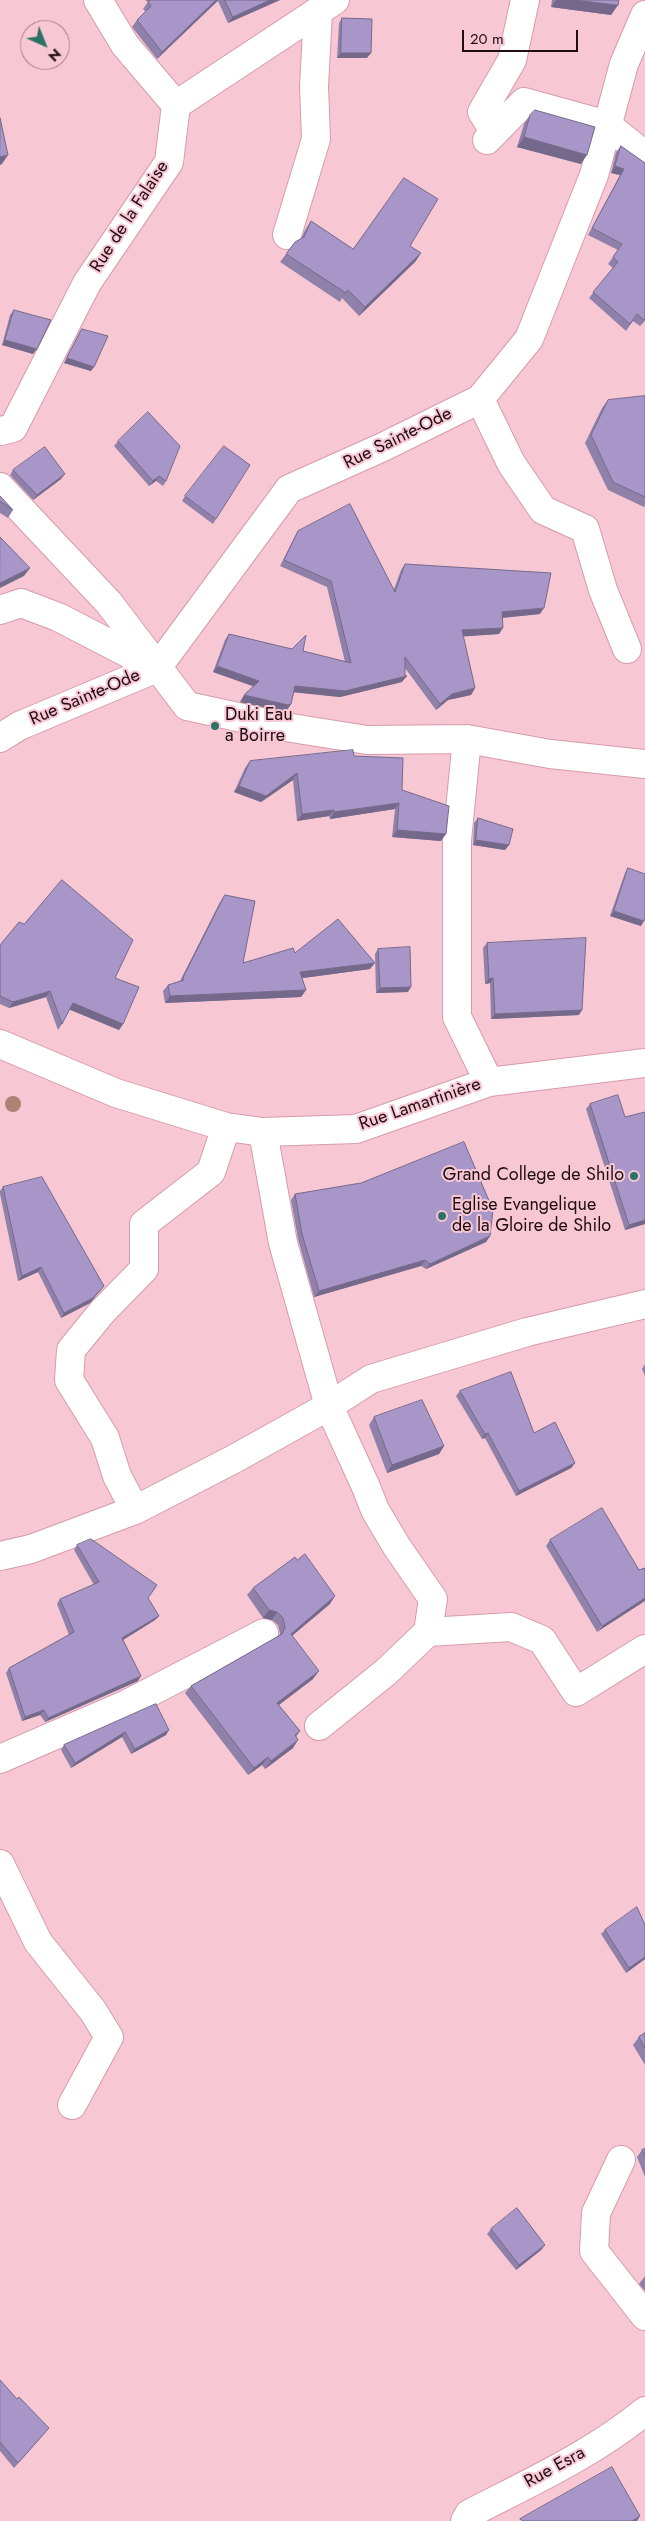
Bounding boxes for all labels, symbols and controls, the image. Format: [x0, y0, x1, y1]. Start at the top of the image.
north arrow [20, 20, 70, 70]
scale bar [465, 20, 581, 52]
text: 20 m [470, 28, 504, 50]
text: N [44, 44, 66, 66]
street label: Rue de la Falaise [86, 157, 174, 277]
street label: Rue Sainte-Ode [340, 403, 456, 475]
street label: Rue Sainte-Ode [26, 665, 144, 731]
place label: Duki Eau a Boirre [225, 705, 293, 748]
marker: Duki Eau a Boirre [209, 720, 221, 732]
street label: Rue Lamartinière [356, 1074, 484, 1136]
place label: Grand College de Shilo [443, 1165, 624, 1187]
marker: Grand College de Shilo [628, 1170, 640, 1182]
place label: Eglise Evangelique de la Gloire de Shilo [452, 1195, 611, 1238]
marker: Eglise Evangelique de la Gloire de Shilo [436, 1210, 448, 1222]
street label: Rue Esra [521, 2443, 589, 2493]

